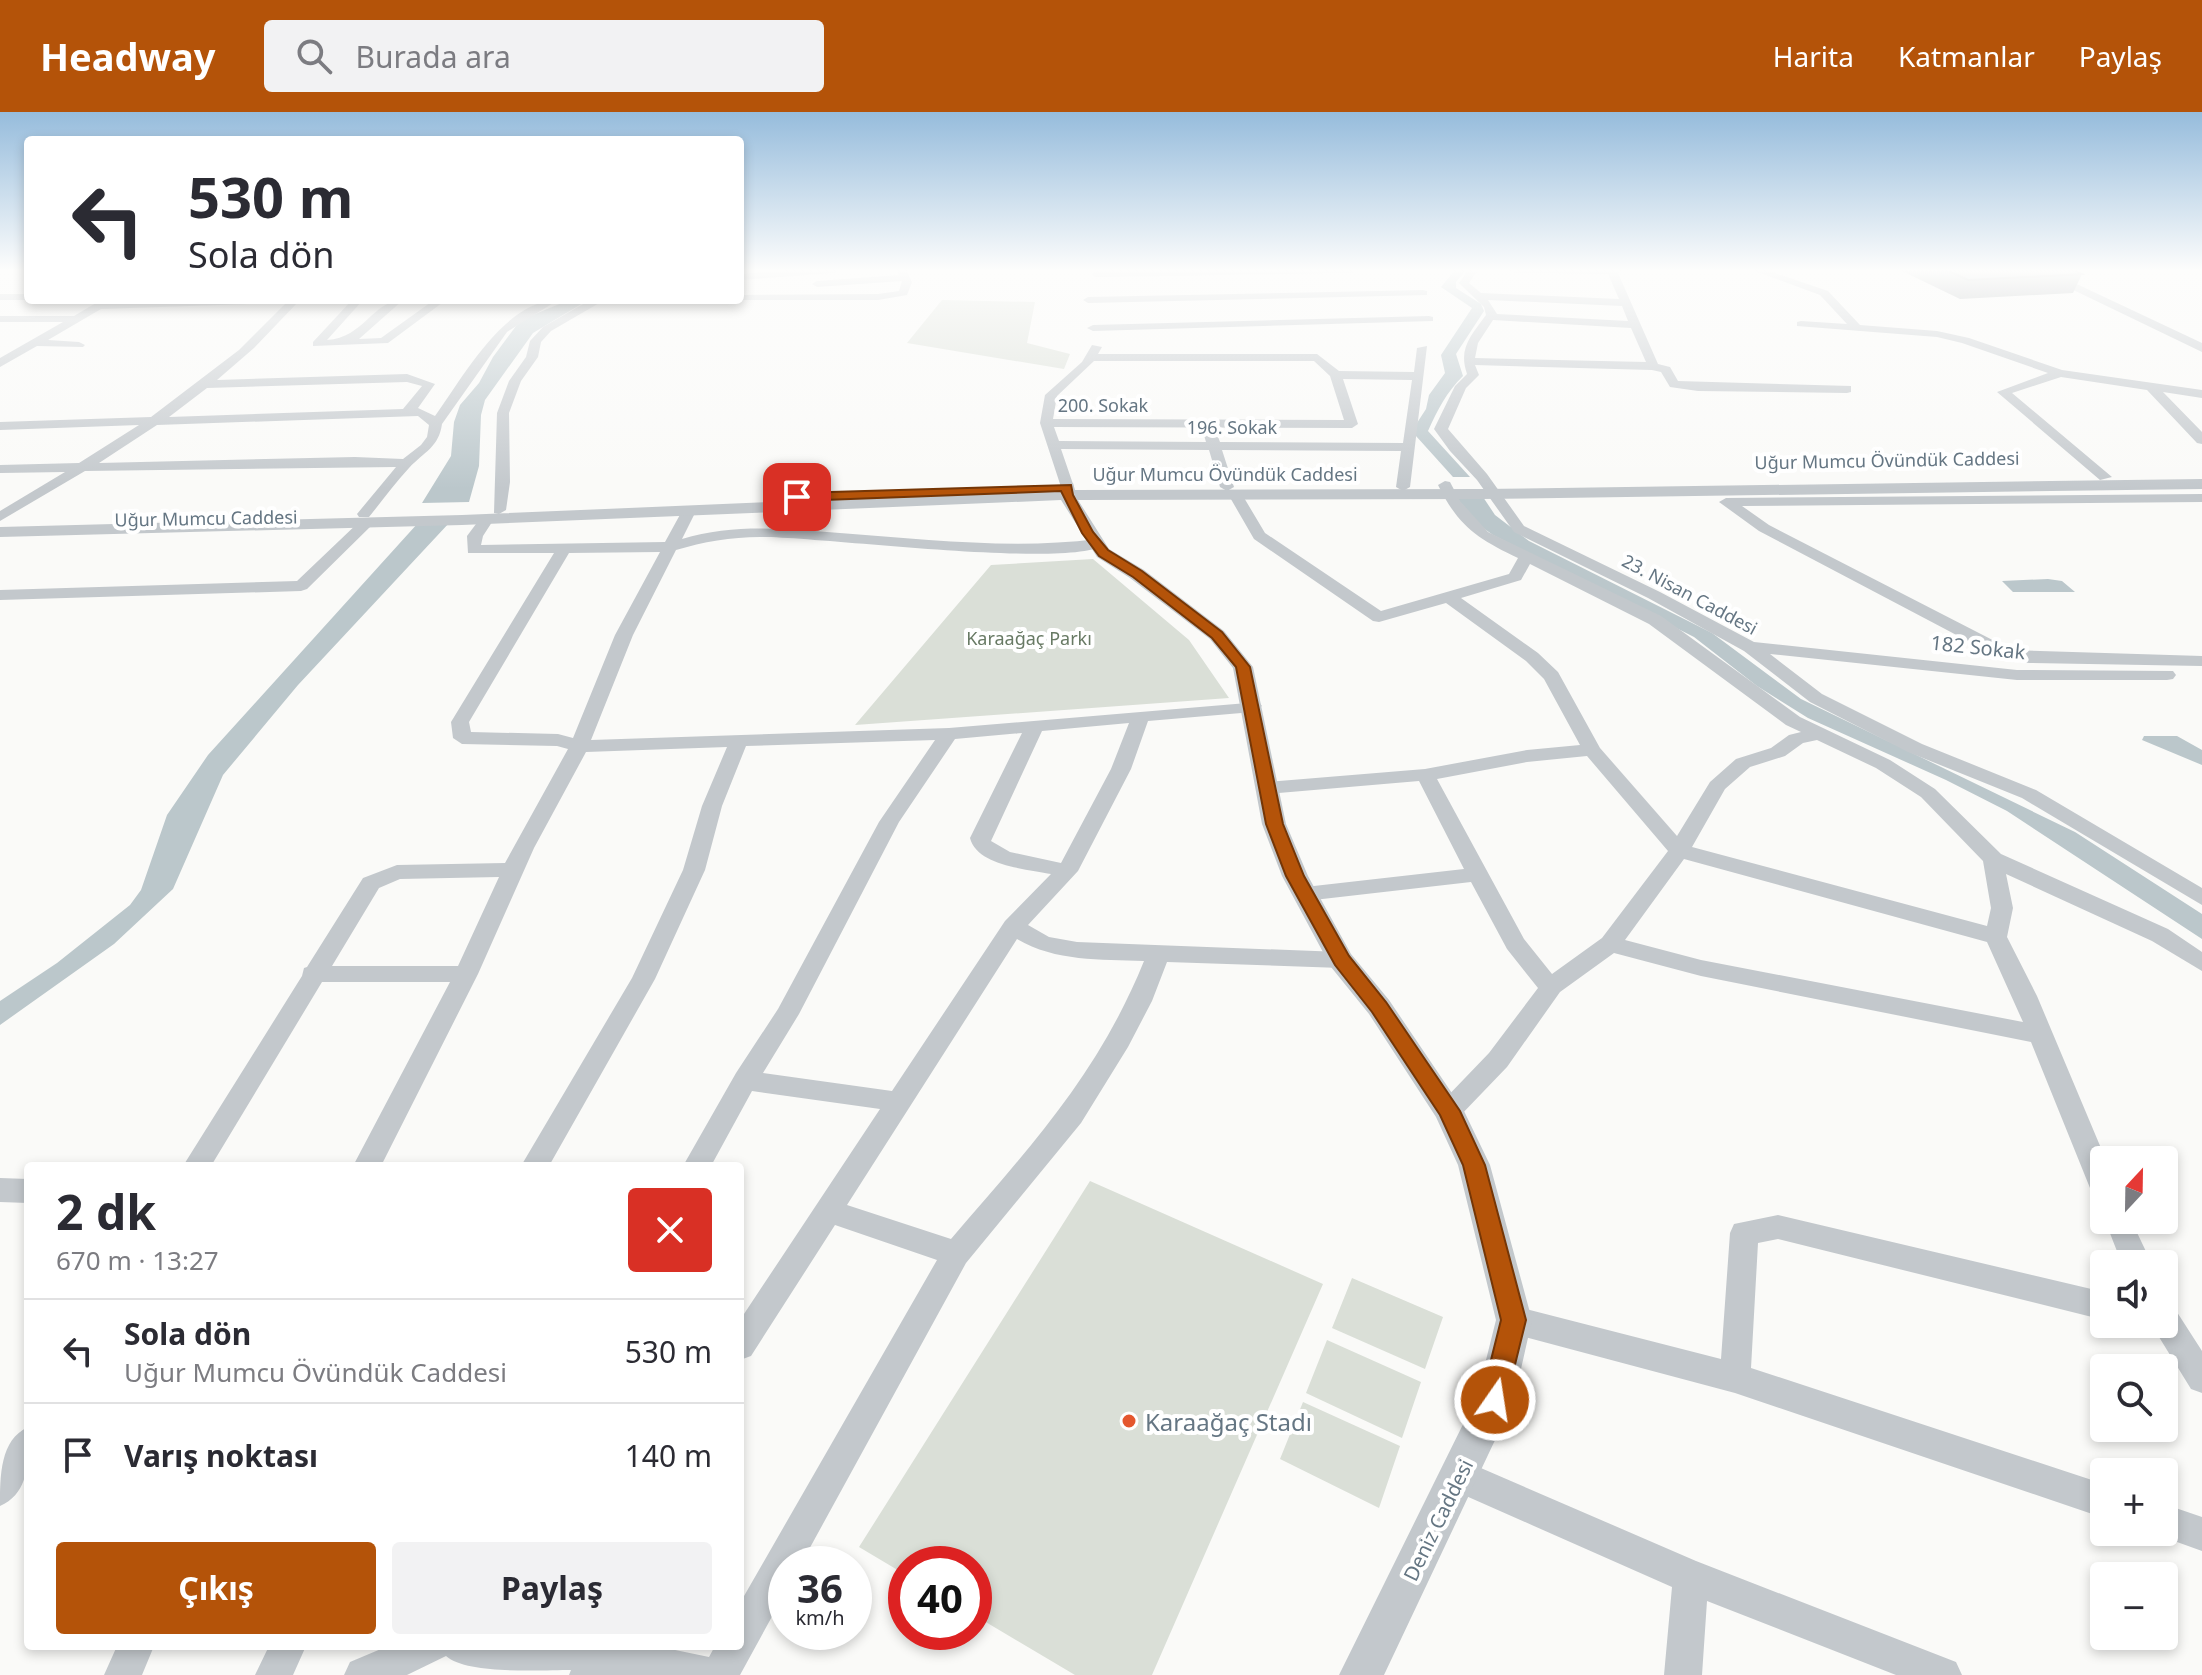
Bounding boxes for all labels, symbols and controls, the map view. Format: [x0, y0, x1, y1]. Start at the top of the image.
search box [264, 20, 824, 92]
text: Headway [40, 30, 216, 82]
icon: search [292, 34, 336, 78]
text: Burada ara [356, 36, 511, 77]
text: Harita [1773, 37, 1854, 75]
text: Katmanlar [1898, 37, 2035, 75]
text: Paylaş [2079, 37, 2162, 75]
text: 530 m [188, 158, 353, 234]
icon: left [56, 168, 160, 272]
text: Sola dön [188, 230, 335, 279]
street label: 200. Sokak [1058, 393, 1149, 417]
street label: 196. Sokak [1187, 415, 1278, 439]
street label: Uğur Mumcu Övündük Caddesi [1754, 446, 2020, 474]
street label: Uğur Mumcu Övündük Caddesi [1092, 462, 1358, 486]
pin [763, 463, 831, 531]
icon: arrive [775, 475, 819, 519]
street label: Uğur Mumcu Caddesi [114, 504, 298, 532]
street label: 23. Nisan Caddesi [1618, 548, 1762, 640]
park label: Karaağaç Parkı [966, 626, 1092, 650]
street label: 182 Sokak [1929, 629, 2027, 665]
north arrow [2090, 1146, 2178, 1234]
map controls [2090, 1146, 2178, 1650]
text: 2 dk [56, 1179, 156, 1244]
button: close [628, 1188, 712, 1272]
text: 670 m · 13:27 [56, 1242, 219, 1278]
button: sound [2090, 1250, 2178, 1338]
text: Sola dön [124, 1313, 251, 1354]
icon: left [56, 1329, 100, 1373]
text: 530 m [625, 1331, 712, 1372]
text: Uğur Mumcu Övündük Caddesi [124, 1354, 507, 1390]
button: search [2090, 1354, 2178, 1442]
position arrow [1453, 1358, 1537, 1442]
place label: Karaağaç Stadı [1145, 1405, 1312, 1438]
marker: Karaağaç Stadı [1120, 1412, 1138, 1430]
icon: arrive [56, 1433, 100, 1477]
text: Varış noktası [124, 1435, 318, 1476]
text: 140 m [625, 1435, 712, 1476]
street label: Deniz Caddesi [1397, 1455, 1479, 1585]
button: + [2090, 1458, 2178, 1546]
button: Çıkış [56, 1542, 376, 1634]
button: Paylaş [392, 1542, 712, 1634]
speed limit sign: 40 [888, 1546, 992, 1650]
text: 36 [797, 1560, 843, 1615]
button: − [2090, 1562, 2178, 1650]
text: km/h [795, 1604, 845, 1631]

